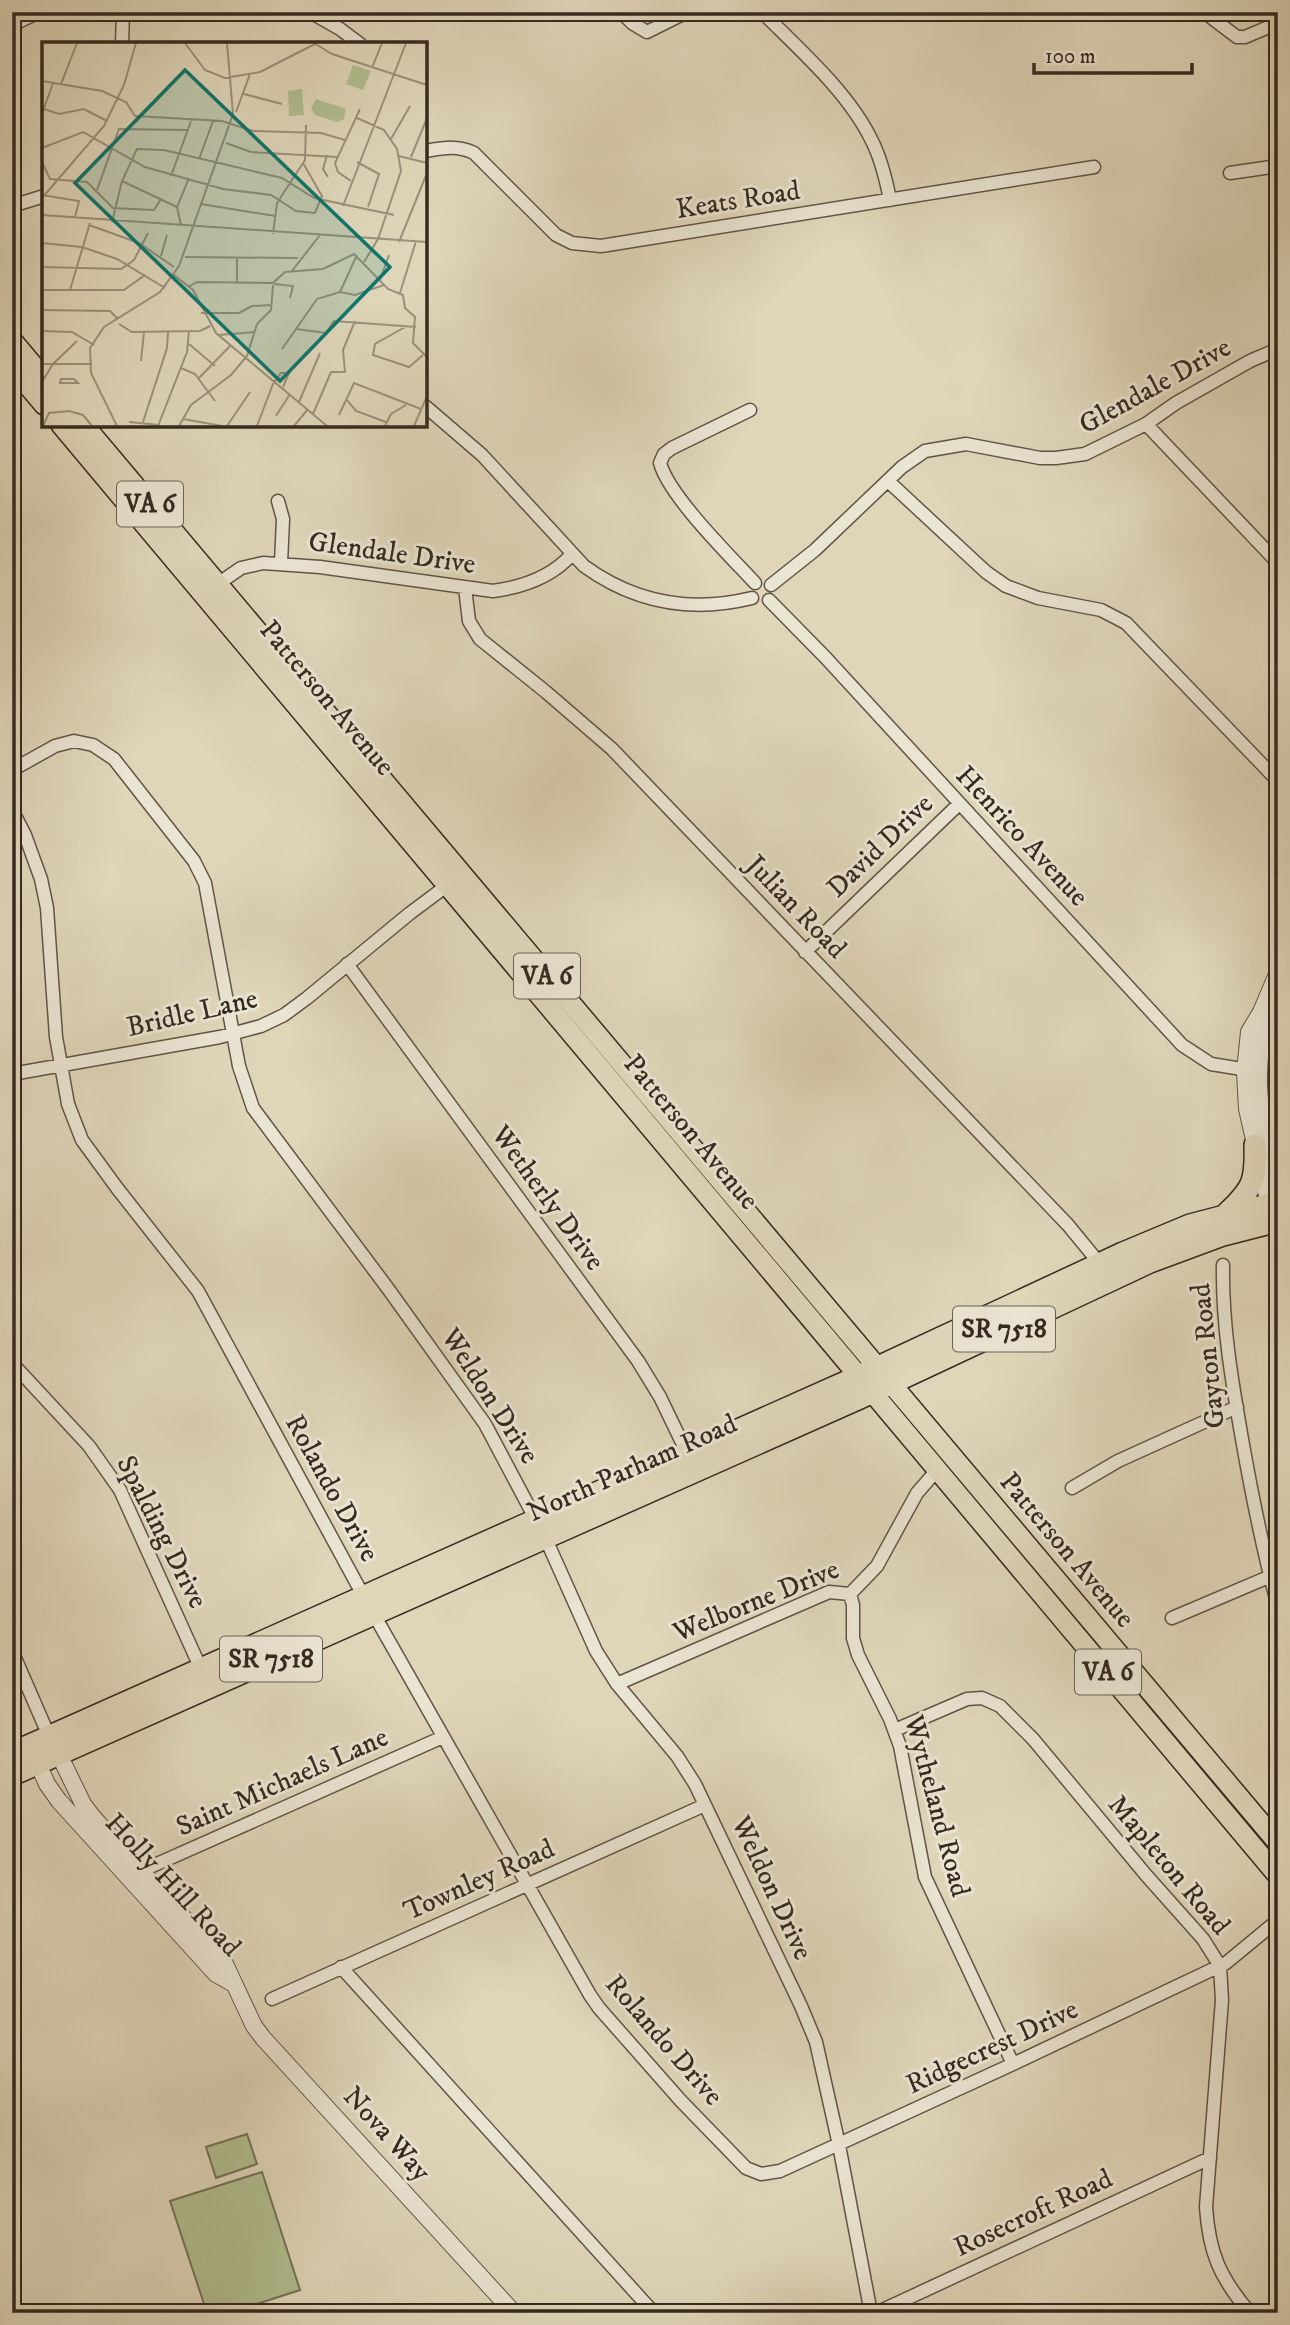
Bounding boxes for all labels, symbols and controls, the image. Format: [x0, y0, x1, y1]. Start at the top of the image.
scale bar [1034, 32, 1192, 76]
inset map [42, 42, 427, 427]
text: 100 m [1045, 44, 1096, 70]
street label: Keats Road [673, 173, 803, 227]
street label: Glendale Drive [1073, 330, 1237, 442]
road number: VA 6 [117, 482, 183, 526]
street label: Glendale Drive [306, 524, 478, 582]
street label: Patterson Avenue [252, 613, 402, 783]
street label: Henrico Avenue [948, 758, 1096, 914]
street label: David Drive [819, 787, 941, 905]
street label: Julian Road [736, 846, 854, 966]
road number: VA 6 [514, 953, 580, 998]
street label: Bridle Lane [123, 981, 261, 1045]
street label: Patterson Avenue [616, 1047, 766, 1217]
street label: Wetherly Drive [483, 1118, 612, 1277]
street label: Gayton Road [1183, 1282, 1233, 1430]
road number: SR 7518 [953, 1306, 1055, 1352]
street label: Weldon Drive [433, 1321, 547, 1470]
street label: North Parham Road [522, 1406, 742, 1530]
street label: Rolando Drive [277, 1408, 387, 1568]
street label: Spalding Drive [109, 1450, 215, 1614]
street label: Patterson Avenue [992, 1465, 1142, 1635]
street label: Welborne Drive [667, 1552, 844, 1651]
road number: SR 7518 [220, 1636, 322, 1682]
road number: VA 6 [1075, 1650, 1141, 1694]
street label: Wytheland Road [896, 1711, 978, 1901]
street label: Saint Michaels Lane [171, 1720, 393, 1844]
street label: Mapleton Road [1100, 1788, 1238, 1942]
street label: Holly Hill Road [97, 1806, 249, 1964]
street label: Weldon Drive [723, 1810, 821, 1966]
street label: Townley Road [398, 1831, 560, 1929]
street label: Rolando Drive [597, 1967, 731, 2113]
street label: Ridgecrest Drive [900, 1992, 1084, 2102]
street label: Nova Way [335, 2079, 439, 2189]
street label: Rosecroft Road [948, 2161, 1118, 2265]

